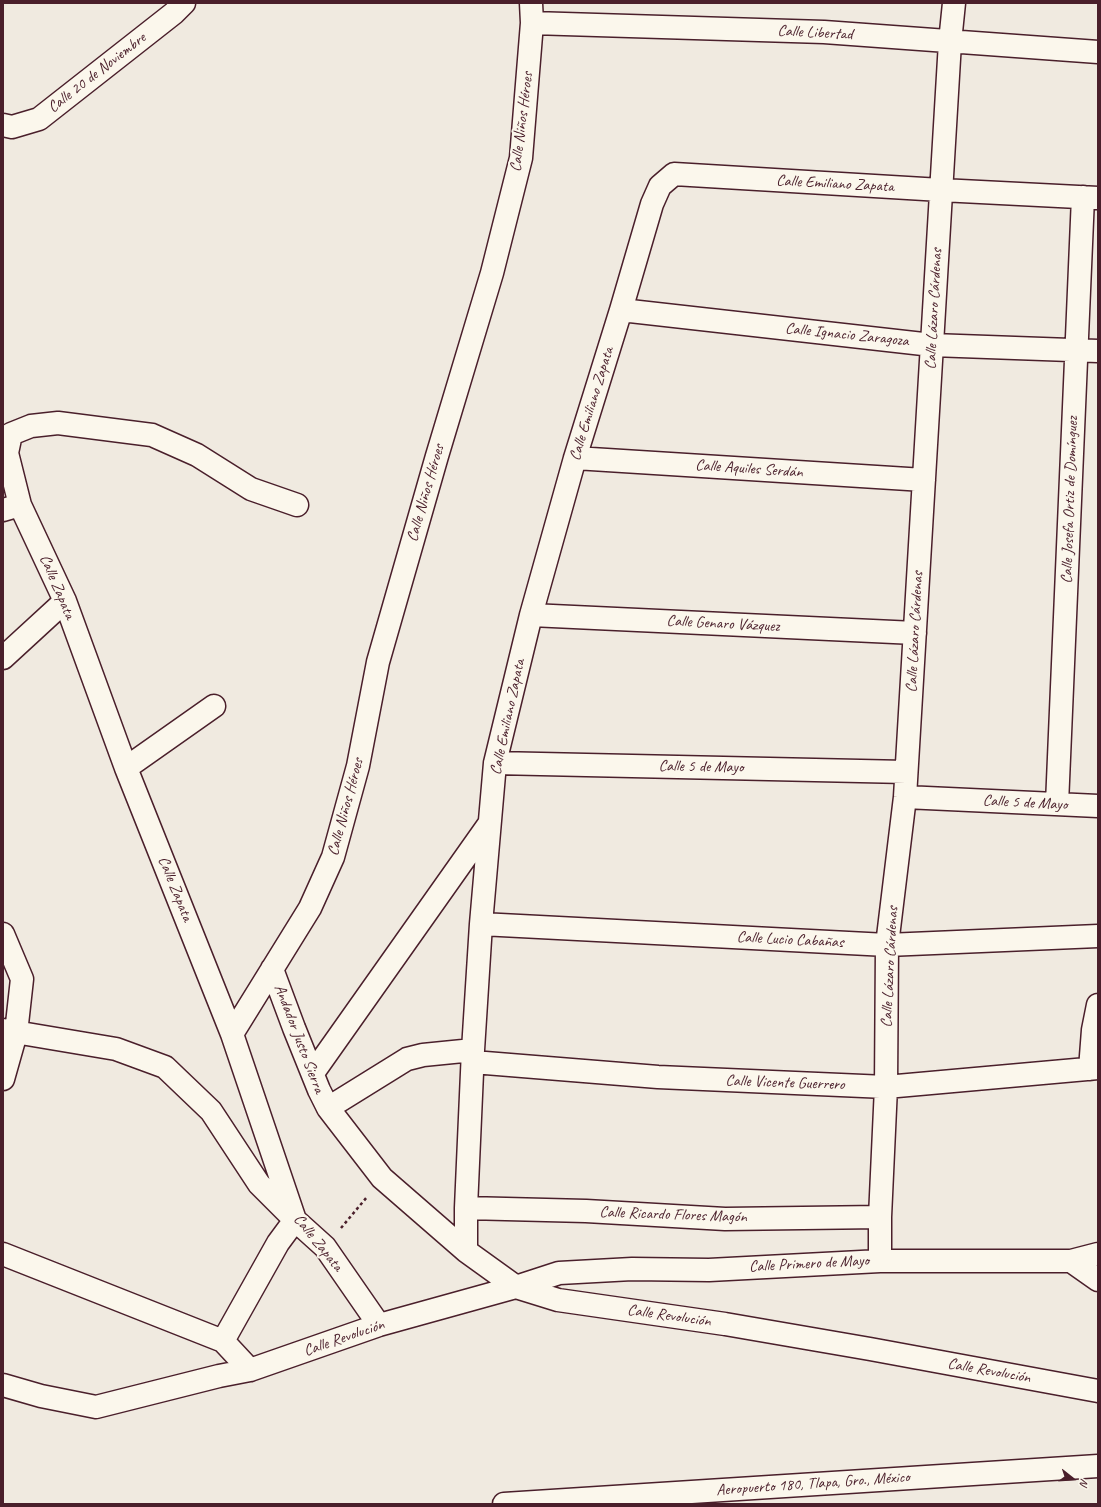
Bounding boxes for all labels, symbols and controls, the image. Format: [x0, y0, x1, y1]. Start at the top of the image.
street label: Calle Libertad [777, 21, 853, 45]
street label: Calle 20 de Noviembre [44, 29, 150, 117]
street label: Calle Niños Héroes [506, 71, 538, 173]
street label: Calle Emiliano Zapata [776, 171, 894, 197]
street label: Calle Lázaro Cárdenas [921, 248, 947, 370]
street label: Calle Ignacio Zaragoza [784, 319, 910, 351]
street label: Calle Emiliano Zapata [566, 345, 618, 463]
street label: Calle Josefa Ortiz de Domínguez [1057, 416, 1083, 584]
street label: Calle Niños Héroes [403, 442, 449, 544]
street label: Calle Aquiles Serdán [695, 456, 803, 482]
street label: Calle Zapata [35, 552, 79, 622]
street label: Calle Lázaro Cárdenas [902, 571, 928, 693]
street label: Calle Genaro Vázquez [666, 611, 780, 637]
street label: Calle Emiliano Zapata [486, 657, 530, 777]
street label: Calle Niños Héroes [324, 756, 368, 858]
street label: Calle 5 de Mayo [658, 757, 744, 777]
street label: Calle 5 de Mayo [982, 791, 1068, 815]
street label: Calle Zapata [153, 854, 197, 924]
street label: Calle Lázaro Cárdenas [877, 906, 903, 1028]
street label: Calle Lucio Cabañas [736, 928, 844, 952]
street label: Andador Justo Sierra [269, 982, 329, 1096]
street label: Calle Vicente Guerrero [725, 1071, 845, 1095]
street label: Calle Ricardo Flores Magón [599, 1203, 747, 1227]
street label: Calle Zapata [289, 1210, 347, 1276]
street label: Calle Primero de Mayo [748, 1251, 870, 1277]
street label: Calle Revolución [626, 1301, 712, 1331]
street label: Calle Revolución [301, 1315, 387, 1361]
street label: Calle Revolución [946, 1354, 1032, 1388]
north arrow [1053, 1459, 1093, 1499]
street label: Aeropuerto 180, Tlapa, Gro., México [716, 1468, 910, 1500]
text: N [1077, 1477, 1092, 1488]

